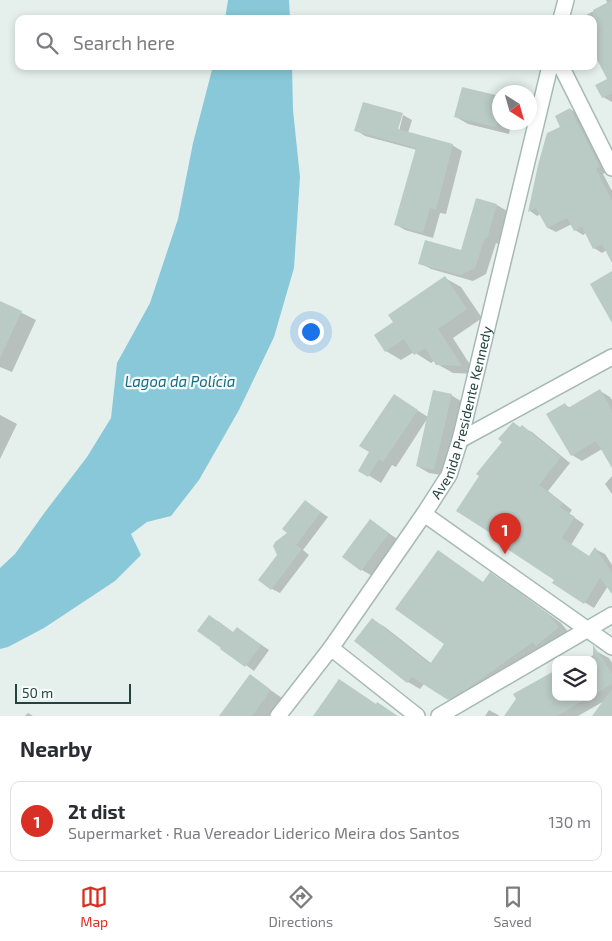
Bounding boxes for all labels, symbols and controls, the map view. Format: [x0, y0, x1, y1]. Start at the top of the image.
search box [15, 15, 597, 70]
icon: search [33, 29, 61, 57]
text: Search here [73, 31, 175, 54]
north arrow [492, 85, 537, 130]
your location [298, 319, 324, 345]
street label: Avenida Presidente Kennedy [427, 324, 495, 502]
water label: Lagoa da Polícia [125, 372, 235, 390]
pin: 1 [489, 513, 521, 554]
map controls [552, 656, 597, 701]
button: layers [552, 656, 597, 701]
scale bar [15, 681, 131, 704]
text: 50 m [22, 684, 53, 701]
text: Nearby [20, 736, 92, 761]
text: 2t dist [68, 800, 125, 823]
text: 1 [34, 812, 40, 831]
text: 130 m [549, 812, 591, 831]
text: Supermarket · Rua Vereador Liderico Meira dos Santos [68, 823, 460, 842]
tab: Map [80, 883, 108, 930]
tab: Directions [269, 883, 333, 930]
tab: Saved [493, 883, 532, 930]

